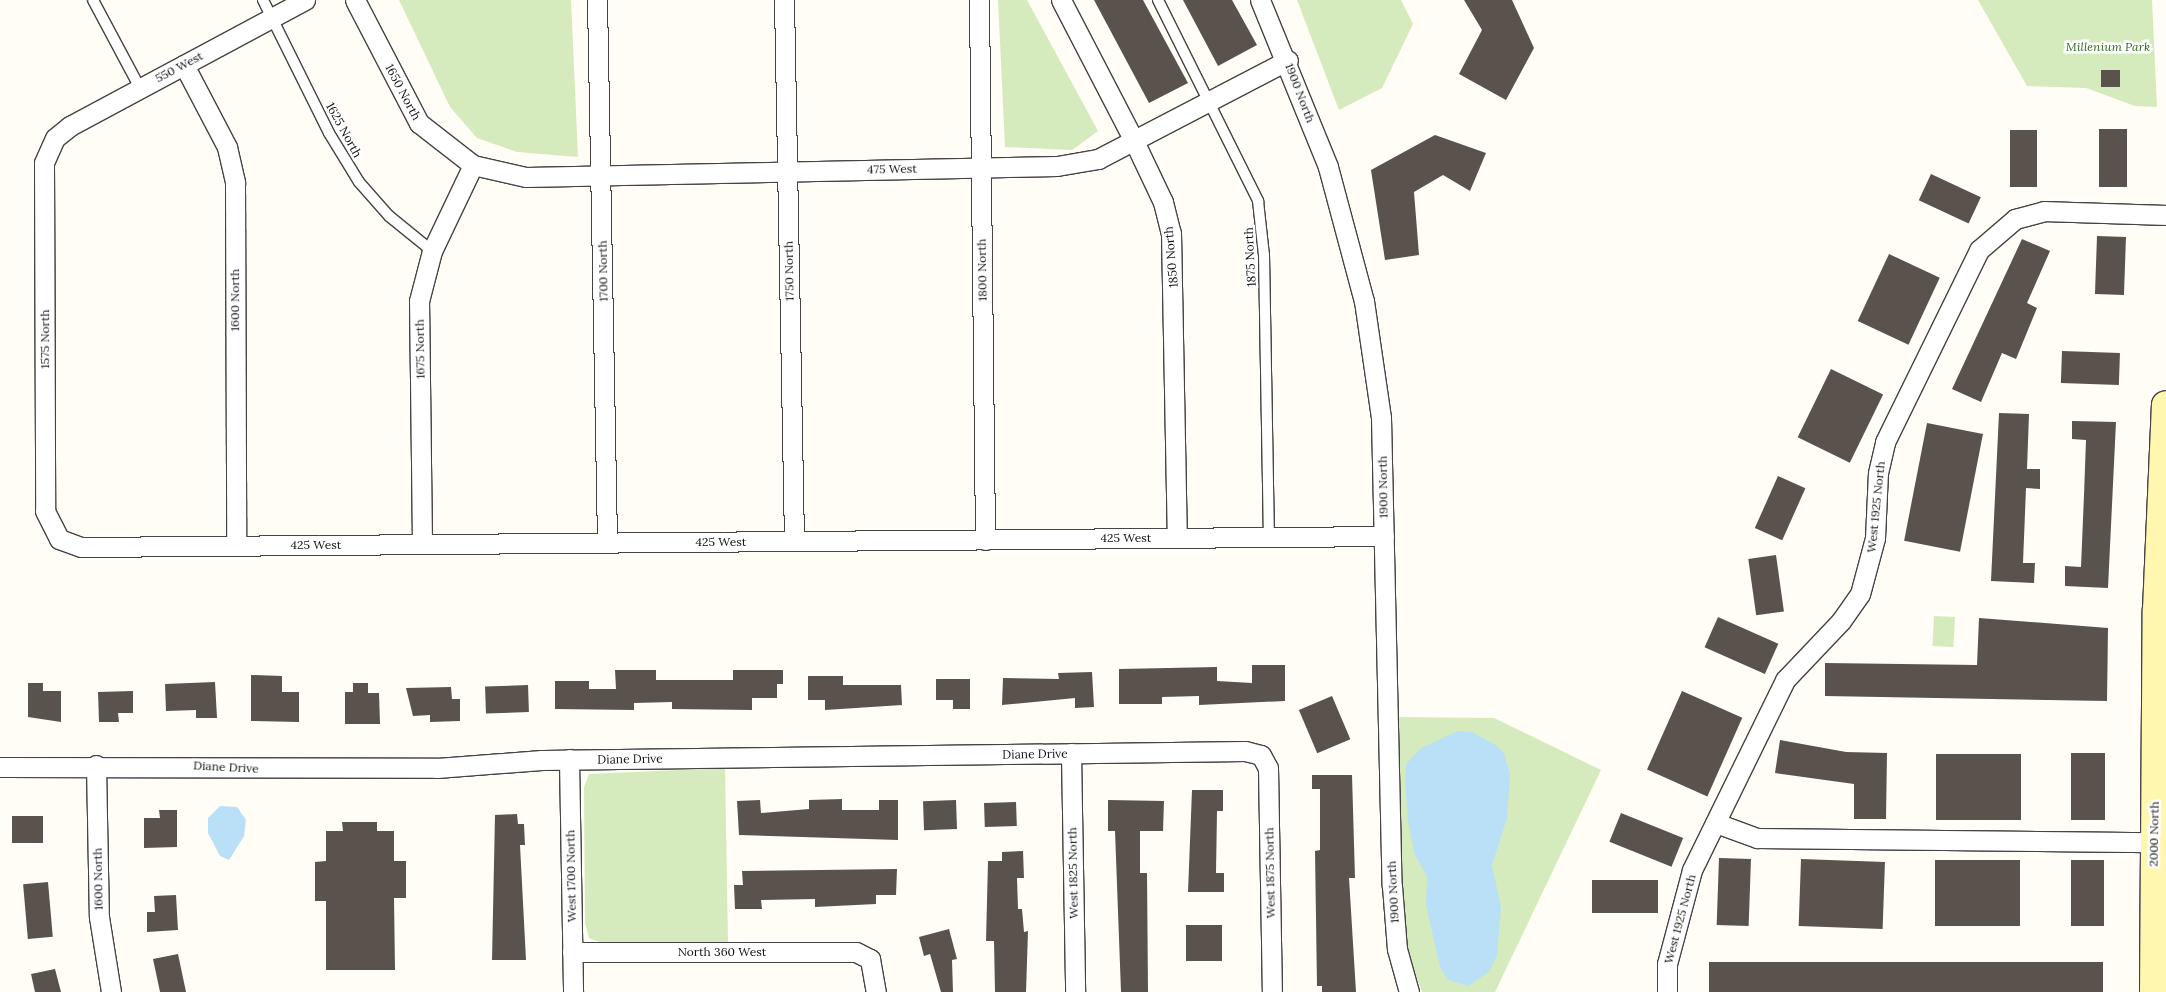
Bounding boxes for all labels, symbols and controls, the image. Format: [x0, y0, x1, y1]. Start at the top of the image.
park label: Millenium Park [2066, 40, 2150, 54]
street label: 550 West [153, 48, 205, 86]
street label: 1650 North [382, 61, 424, 123]
street label: 1900 North [1282, 61, 1318, 125]
street label: 1625 North [323, 100, 365, 160]
street label: 475 West [867, 161, 917, 177]
street label: 1850 North [1161, 226, 1181, 288]
street label: 1875 North [1241, 227, 1259, 287]
street label: 1800 North [974, 239, 990, 301]
street label: 1700 North [595, 240, 611, 302]
street label: 1750 North [781, 241, 797, 301]
street label: 1600 North [228, 269, 242, 331]
street label: 1575 North [38, 309, 52, 369]
street label: 1675 North [412, 319, 428, 379]
street label: 1900 North [1375, 456, 1391, 518]
street label: West 1925 North [1864, 461, 1888, 553]
street label: 425 West [1101, 531, 1151, 545]
street label: 425 West [696, 535, 746, 549]
street label: 425 West [291, 538, 341, 552]
street label: Diane Drive [1002, 746, 1068, 762]
street label: Diane Drive [597, 751, 663, 767]
street label: Diane Drive [193, 758, 259, 776]
street label: 2000 North [2146, 801, 2162, 867]
street label: West 1825 North [1065, 827, 1081, 919]
street label: West 1875 North [1262, 827, 1278, 919]
street label: West 1700 North [563, 830, 579, 922]
street label: 1600 North [90, 848, 106, 910]
street label: 1900 North [1384, 860, 1402, 924]
street label: West 1925 North [1661, 873, 1699, 965]
street label: North 360 West [678, 945, 766, 959]

